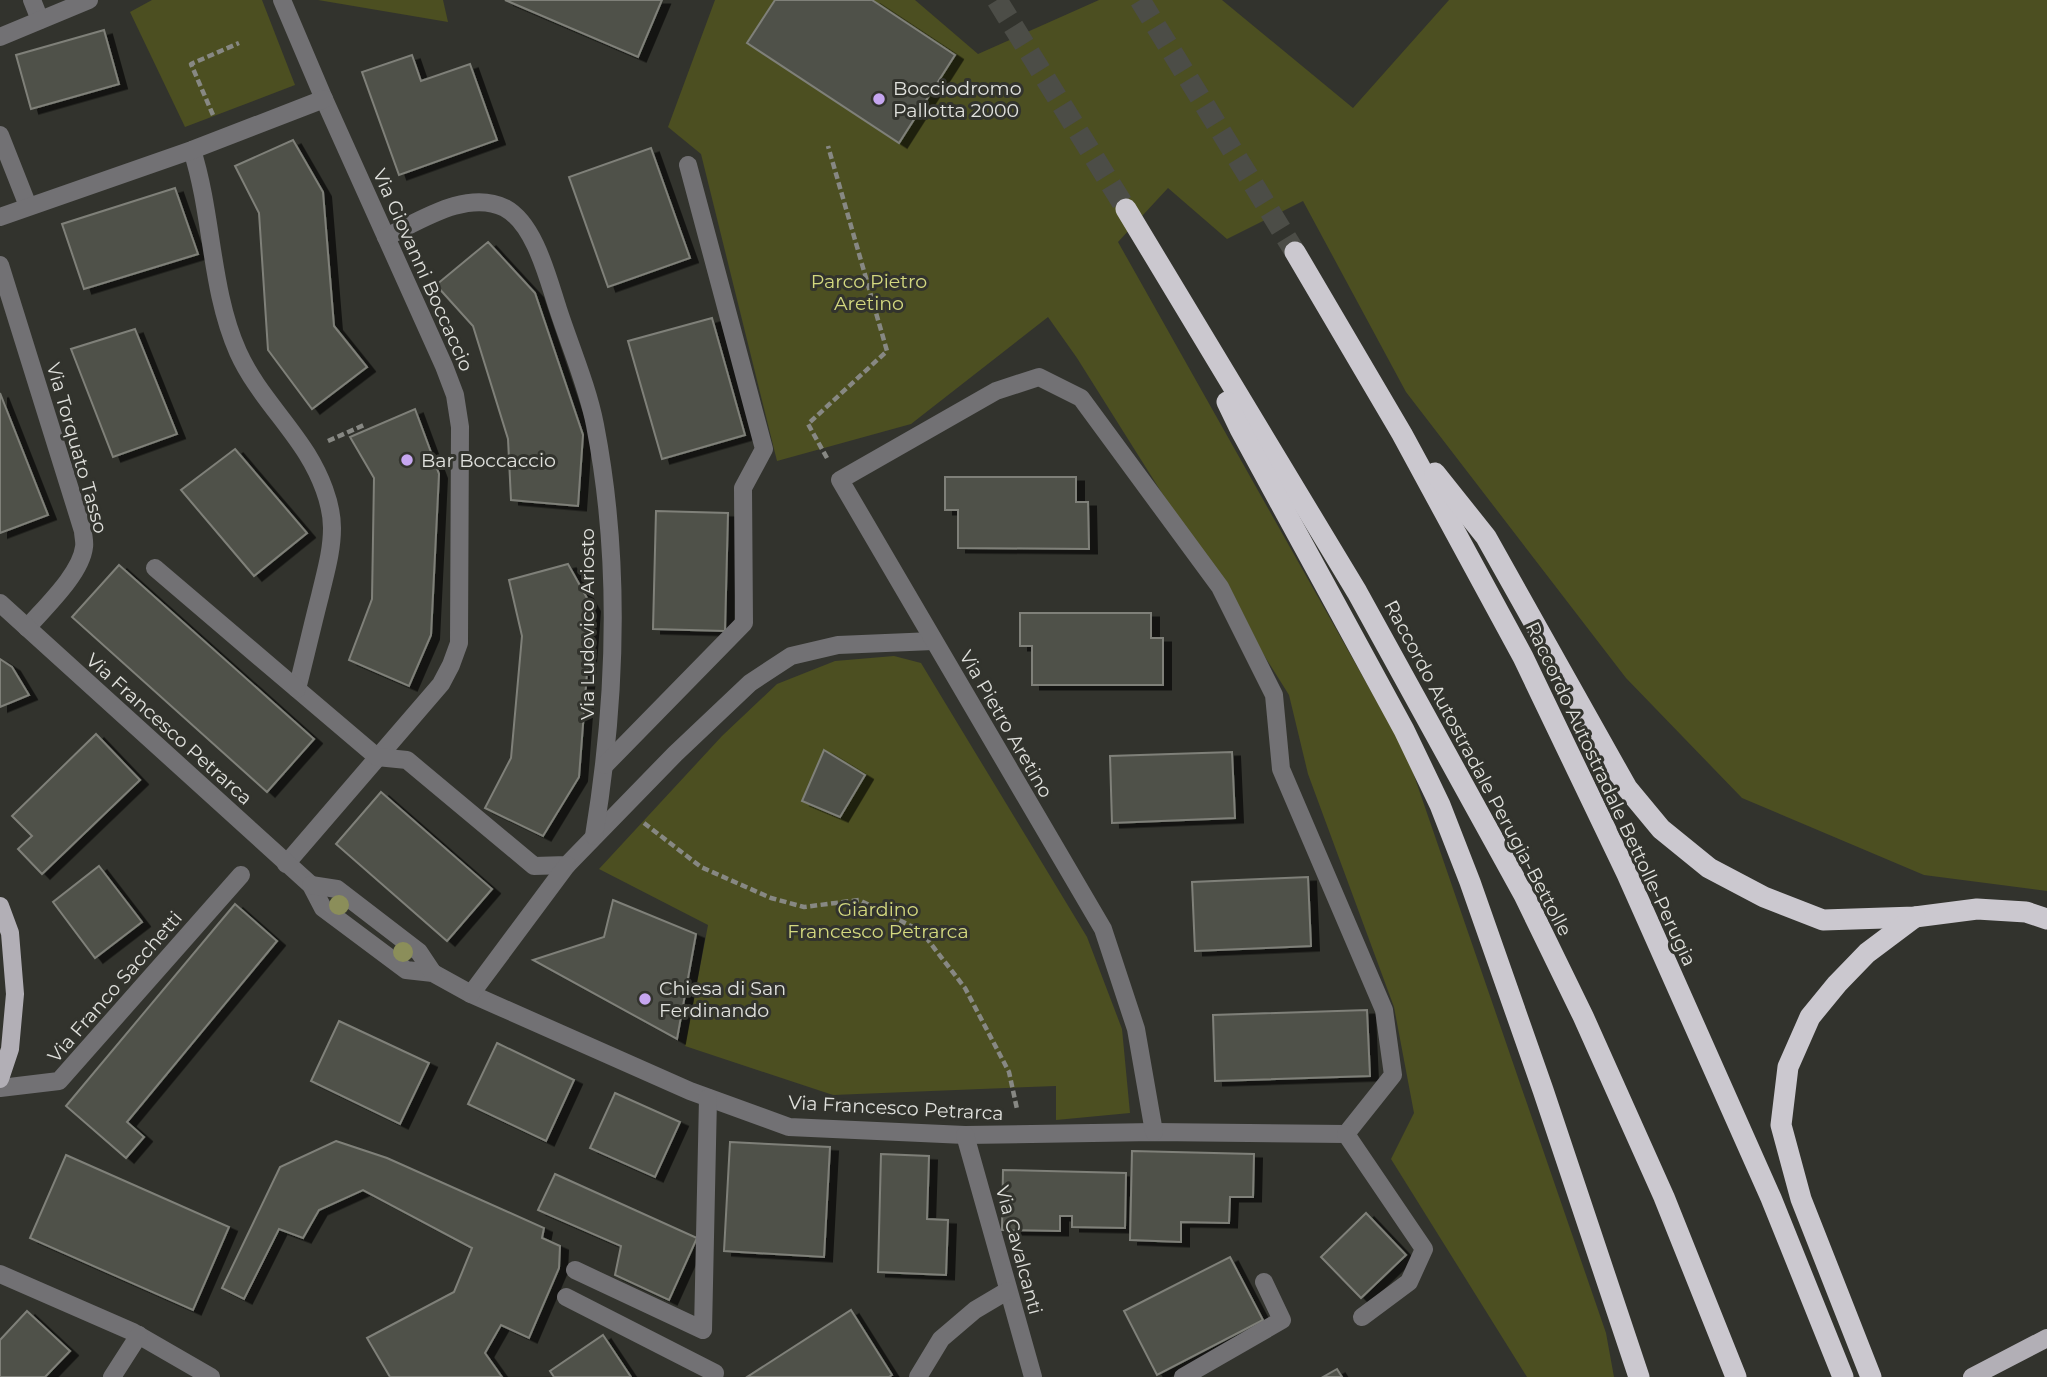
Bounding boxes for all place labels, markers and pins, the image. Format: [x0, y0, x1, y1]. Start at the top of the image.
place label: Bocciodromo Pallotta 2000 [893, 77, 1022, 122]
marker: Bocciodromo Pallotta 2000 [871, 91, 887, 107]
place label: Bar Boccaccio [421, 449, 556, 472]
marker: Bar Boccaccio [399, 452, 415, 468]
place label: Chiesa di San Ferdinando [659, 977, 786, 1022]
marker: Chiesa di San Ferdinando [637, 991, 653, 1007]

